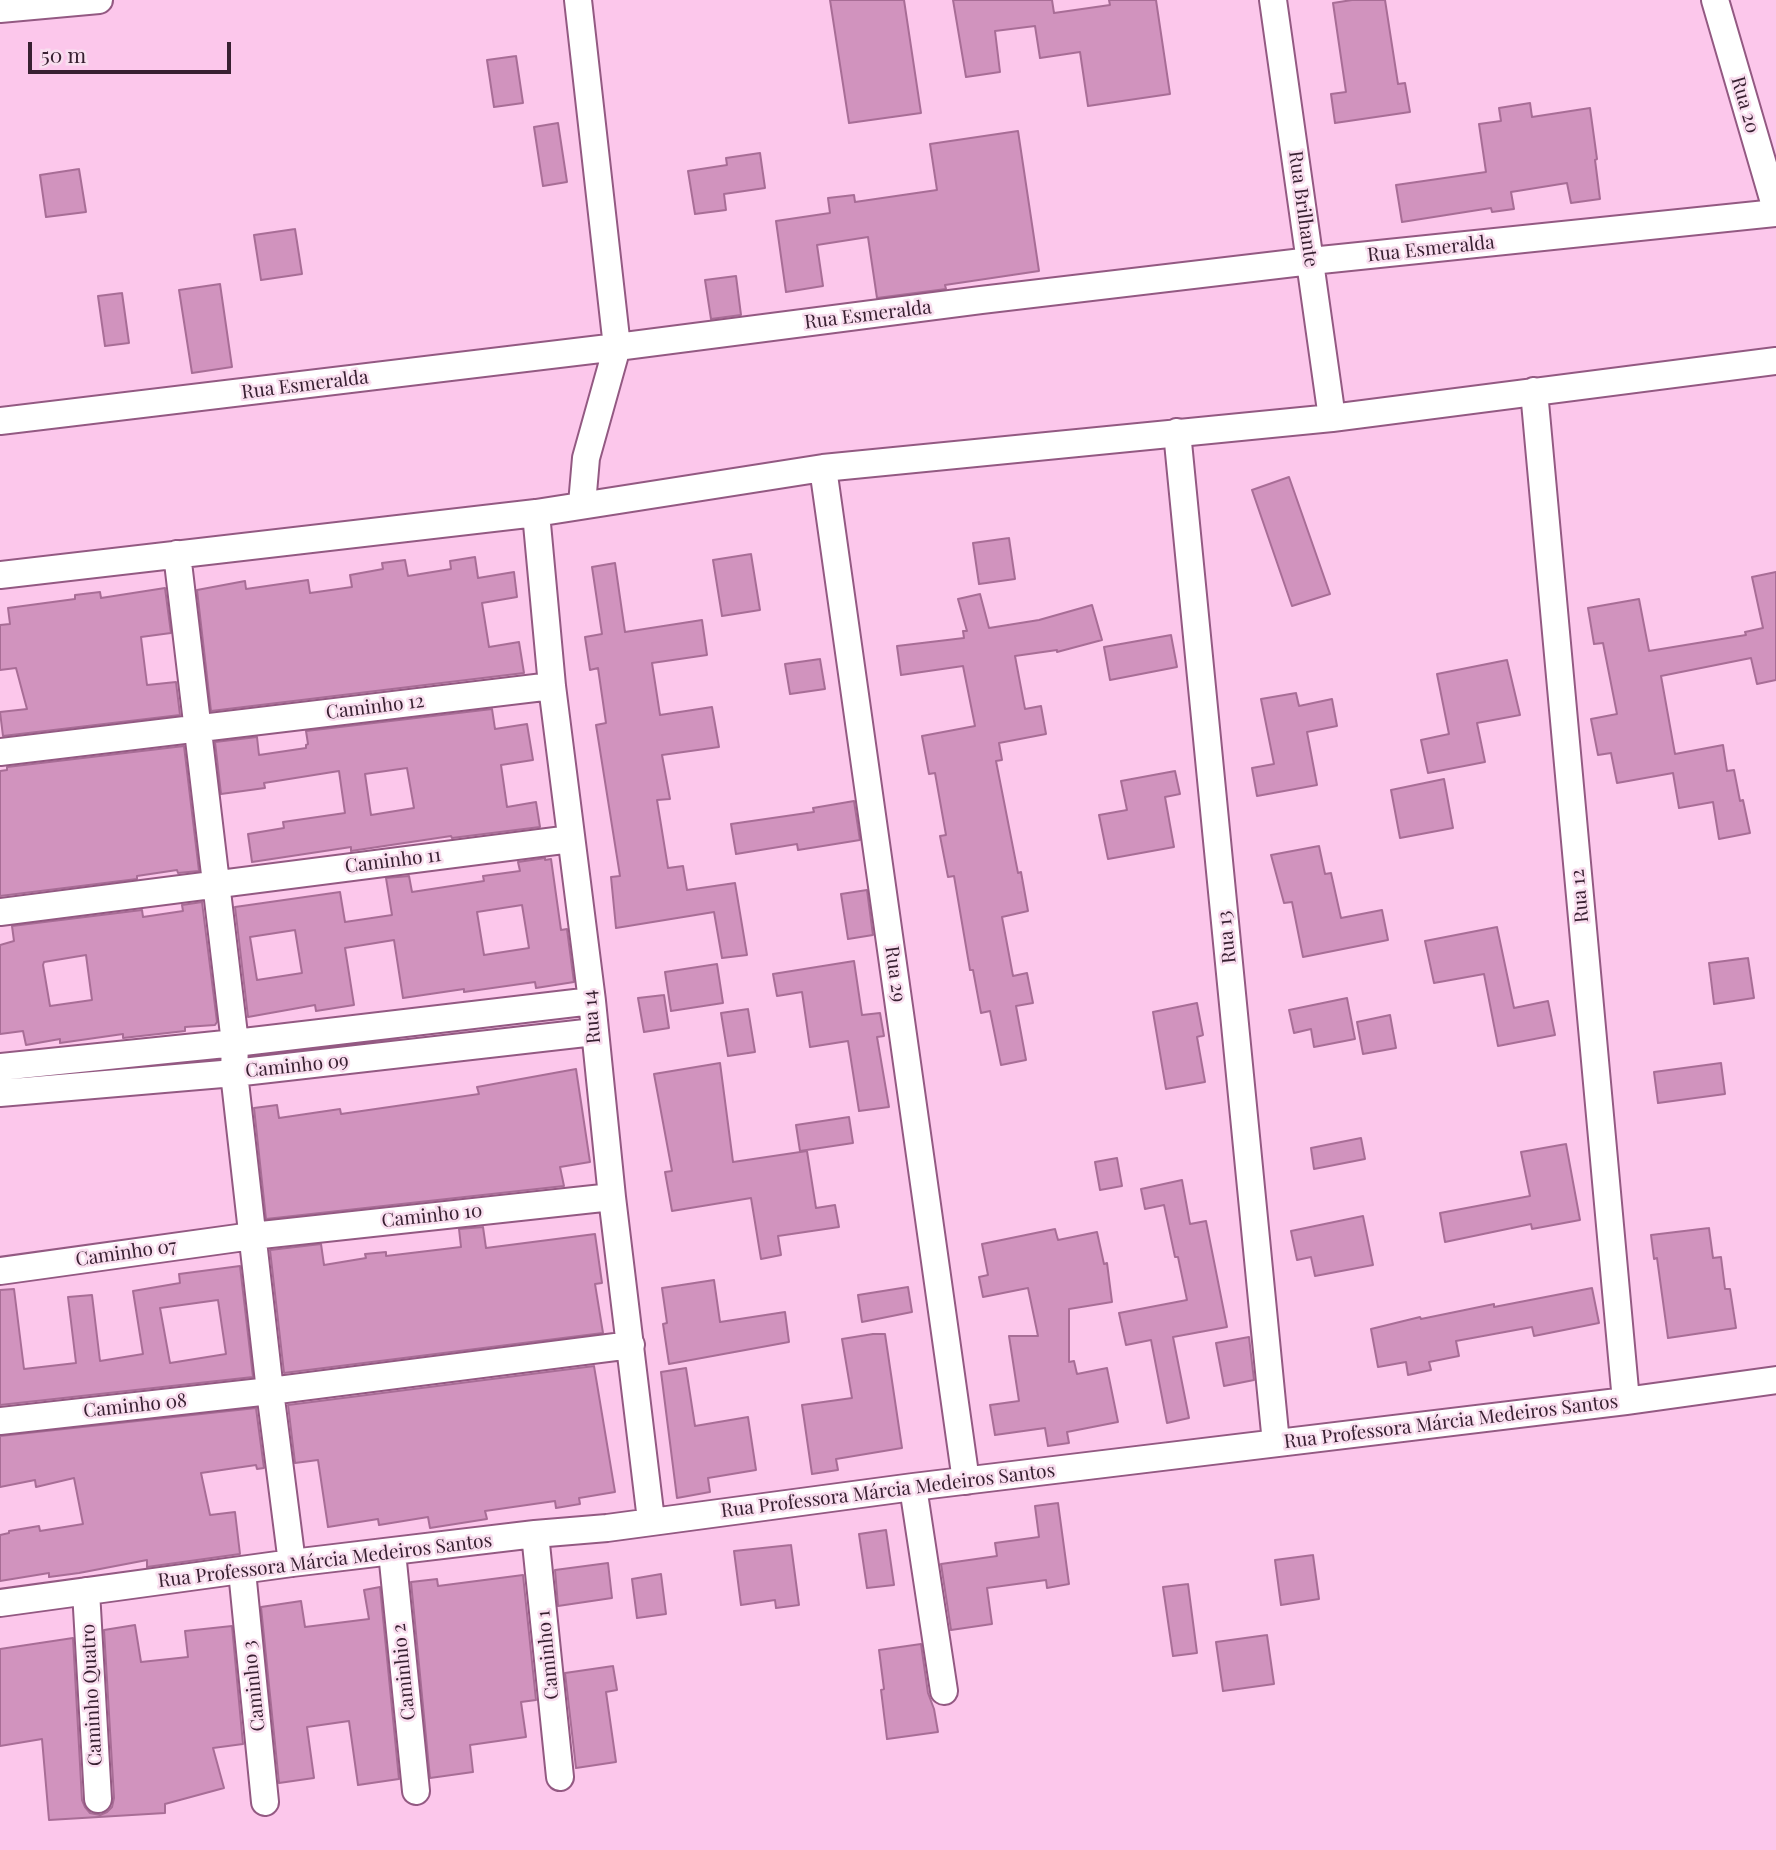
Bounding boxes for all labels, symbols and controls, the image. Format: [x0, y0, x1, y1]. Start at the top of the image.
scale bar [32, 28, 234, 72]
text: 50 m [41, 40, 86, 68]
street label: Rua 20 [1726, 74, 1764, 136]
street label: Rua Brilhante [1284, 149, 1322, 269]
street label: Rua Esmeralda [1366, 231, 1496, 267]
street label: Rua Esmeralda [803, 296, 933, 334]
street label: Rua Esmeralda [240, 366, 370, 404]
street label: Caminho 12 [325, 690, 425, 724]
street label: Caminho 11 [344, 844, 442, 878]
street label: Rua 12 [1566, 868, 1594, 924]
street label: Rua 13 [1213, 910, 1241, 964]
street label: Rua 29 [880, 945, 910, 1003]
street label: Rua 14 [578, 989, 606, 1045]
street label: Caminho 09 [244, 1049, 350, 1083]
street label: Caminho 10 [381, 1199, 483, 1233]
street label: Caminho 07 [74, 1235, 178, 1271]
street label: Caminho 08 [82, 1389, 188, 1423]
street label: Rua Professora Márcia Medeiros Santos [1283, 1390, 1619, 1454]
street label: Rua Professora Márcia Medeiros Santos [720, 1459, 1056, 1523]
street label: Rua Professora Márcia Medeiros Santos [157, 1529, 493, 1593]
street label: Caminho 1 [532, 1609, 564, 1701]
street label: Caminhio 2 [388, 1622, 420, 1722]
street label: Caminho Quatro [77, 1623, 107, 1767]
street label: Caminho 3 [238, 1639, 270, 1733]

